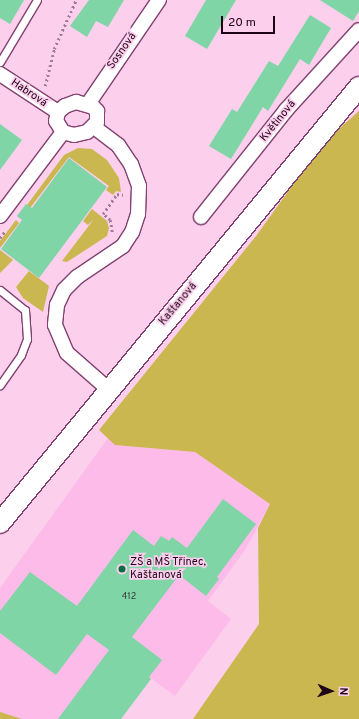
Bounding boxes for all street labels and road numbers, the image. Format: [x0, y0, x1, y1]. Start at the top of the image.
street label: Sosnová [105, 30, 139, 72]
street label: Habrová [8, 76, 50, 110]
street label: Květinová [257, 98, 299, 144]
street label: Kaštanová [156, 280, 200, 328]

